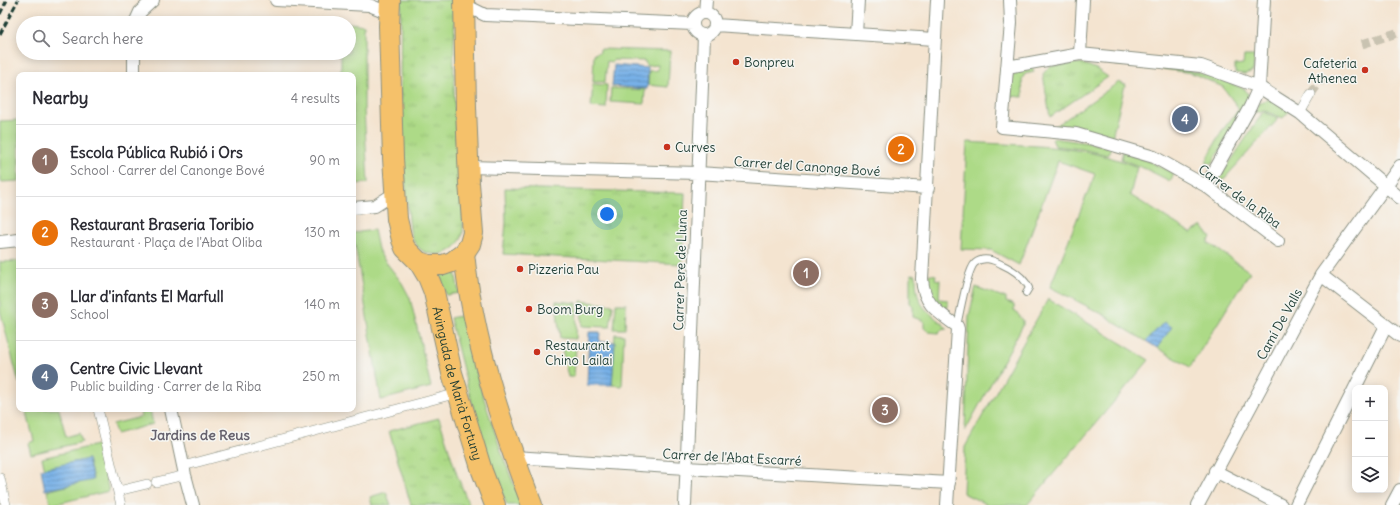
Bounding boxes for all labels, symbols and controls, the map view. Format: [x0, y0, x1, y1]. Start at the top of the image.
search box [16, 16, 356, 60]
icon: search [30, 27, 52, 49]
text: Search here [62, 29, 143, 48]
place label: Bonpreu [744, 54, 795, 71]
place label: Cafeteria Athenea [1303, 55, 1357, 87]
marker: Bonpreu [731, 57, 741, 67]
marker: Cafeteria Athenea [1360, 65, 1370, 75]
text: Nearby [32, 87, 88, 109]
text: 4 results [291, 90, 340, 107]
pin: 4 [1172, 104, 1198, 134]
pin: 2 [888, 134, 914, 164]
place label: Curves [675, 139, 716, 156]
marker: Curves [662, 142, 672, 152]
text: Escola Pública Rubió i Ors [70, 143, 243, 162]
text: 1 [42, 152, 48, 169]
text: 90 m [309, 152, 340, 169]
street label: Carrer del Canonge Bové [733, 153, 881, 180]
street label: Carrer de la Riba [1195, 161, 1285, 232]
text: School · Carrer del Canonge Bové [70, 162, 265, 179]
your location [597, 204, 617, 224]
street label: Carrer Pere de Lluna [670, 209, 691, 331]
text: Restaurant Braseria Toribio [70, 215, 254, 234]
text: 2 [41, 224, 49, 241]
text: 130 m [304, 224, 340, 241]
text: Restaurant · Plaça de l'Abat Oliba [70, 234, 262, 251]
pin: 1 [793, 258, 819, 288]
place label: Pizzeria Pau [528, 261, 600, 278]
marker: Pizzeria Pau [515, 264, 525, 274]
street label: Camí De Valls [1253, 285, 1306, 363]
text: Llar d'infants El Marfull [70, 287, 224, 306]
text: 3 [41, 296, 49, 313]
text: 140 m [304, 296, 340, 313]
place label: Boom Burg [537, 301, 603, 318]
marker: Boom Burg [524, 304, 534, 314]
street label: Avinguda de Marià Fortuny [428, 305, 486, 462]
text: School [70, 306, 109, 323]
place label: Restaurant Chino Lailai [545, 337, 613, 369]
marker: Restaurant Chino Lailai [532, 347, 542, 357]
text: Centre Civic Llevant [70, 359, 203, 378]
text: 4 [41, 368, 49, 385]
text: 250 m [302, 368, 340, 385]
text: Public building · Carrer de la Riba [70, 378, 262, 395]
map controls [1352, 385, 1388, 493]
button: + [1352, 385, 1388, 421]
pin: 3 [872, 395, 898, 425]
button: − [1352, 421, 1388, 457]
district label: Jardins de Reus [150, 426, 250, 444]
street label: Carrer de l'Abat Escarré [662, 445, 802, 470]
button: layers [1352, 457, 1388, 493]

